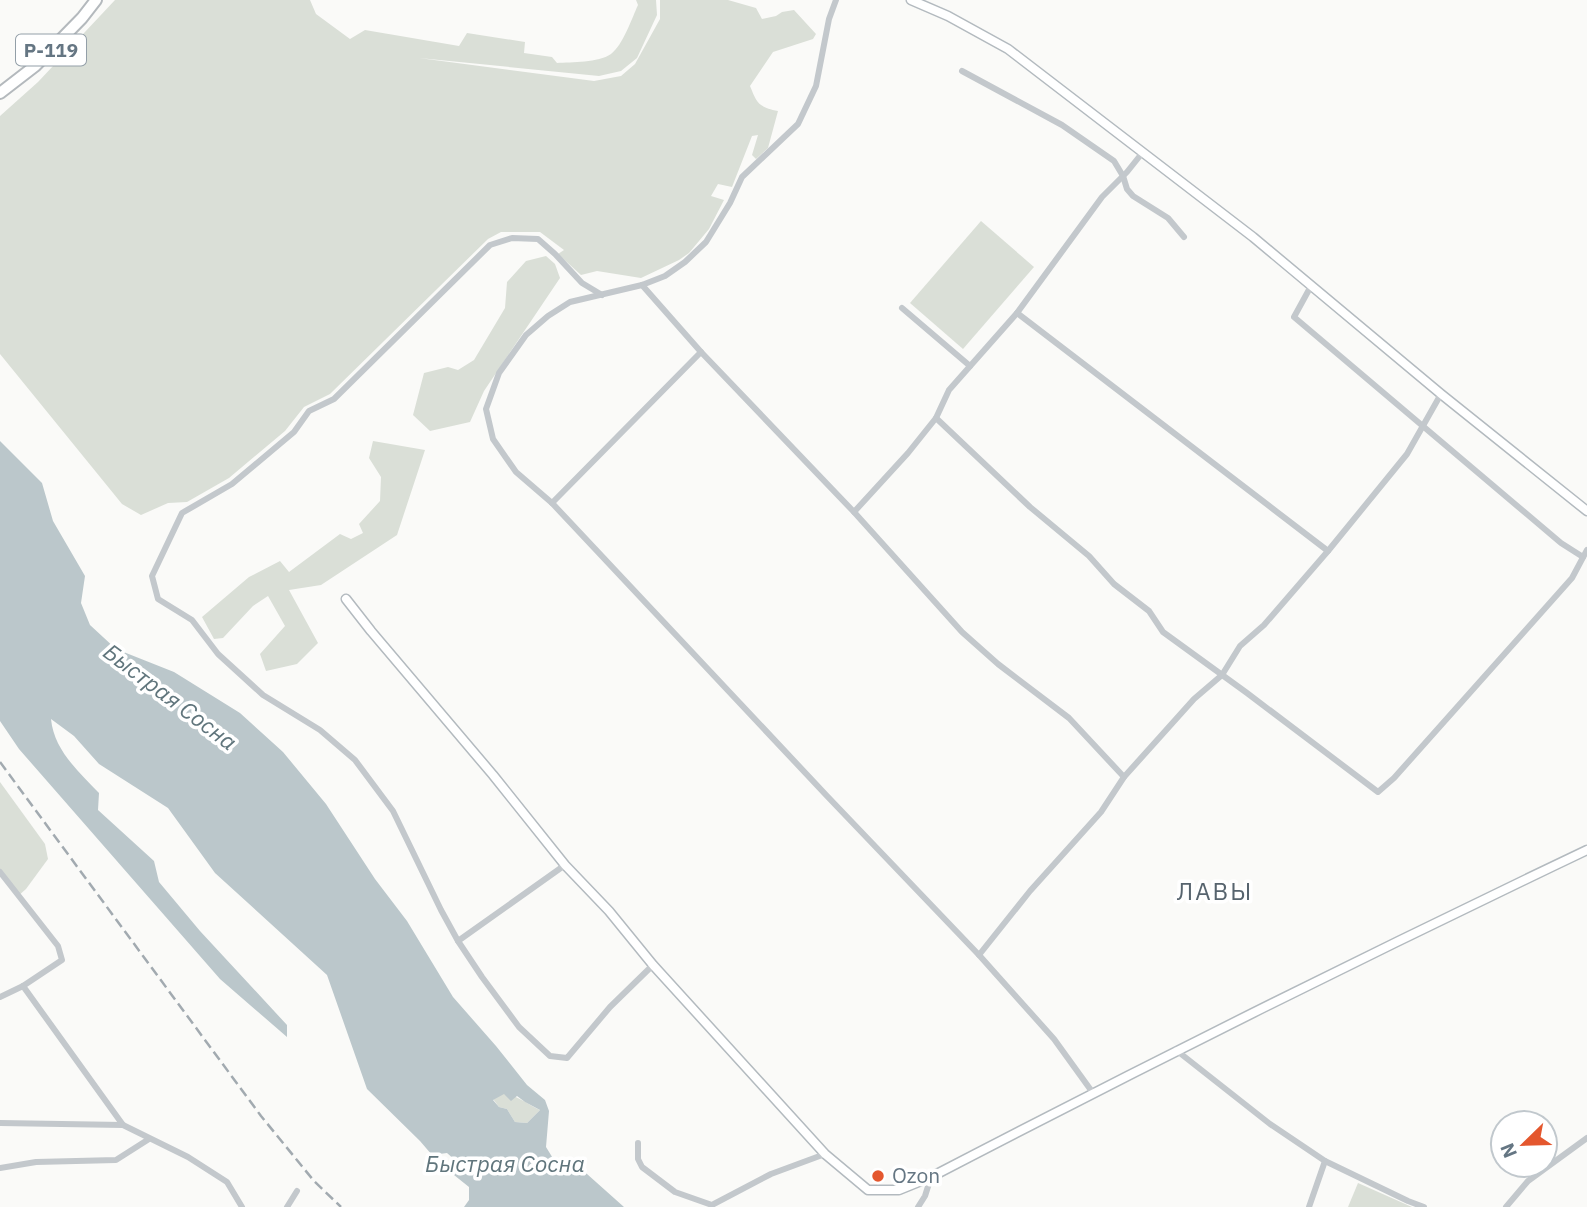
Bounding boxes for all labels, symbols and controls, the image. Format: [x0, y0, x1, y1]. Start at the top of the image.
road number: Р-119 [16, 34, 86, 66]
water label: Быстрая Сосна [98, 636, 243, 756]
district label: ЛАВЫ [1177, 875, 1253, 907]
north arrow [1489, 1109, 1559, 1179]
text: N [1495, 1140, 1522, 1162]
water label: Быстрая Сосна [425, 1148, 585, 1178]
place label: Ozon [892, 1161, 940, 1189]
marker: Ozon [870, 1168, 886, 1184]

